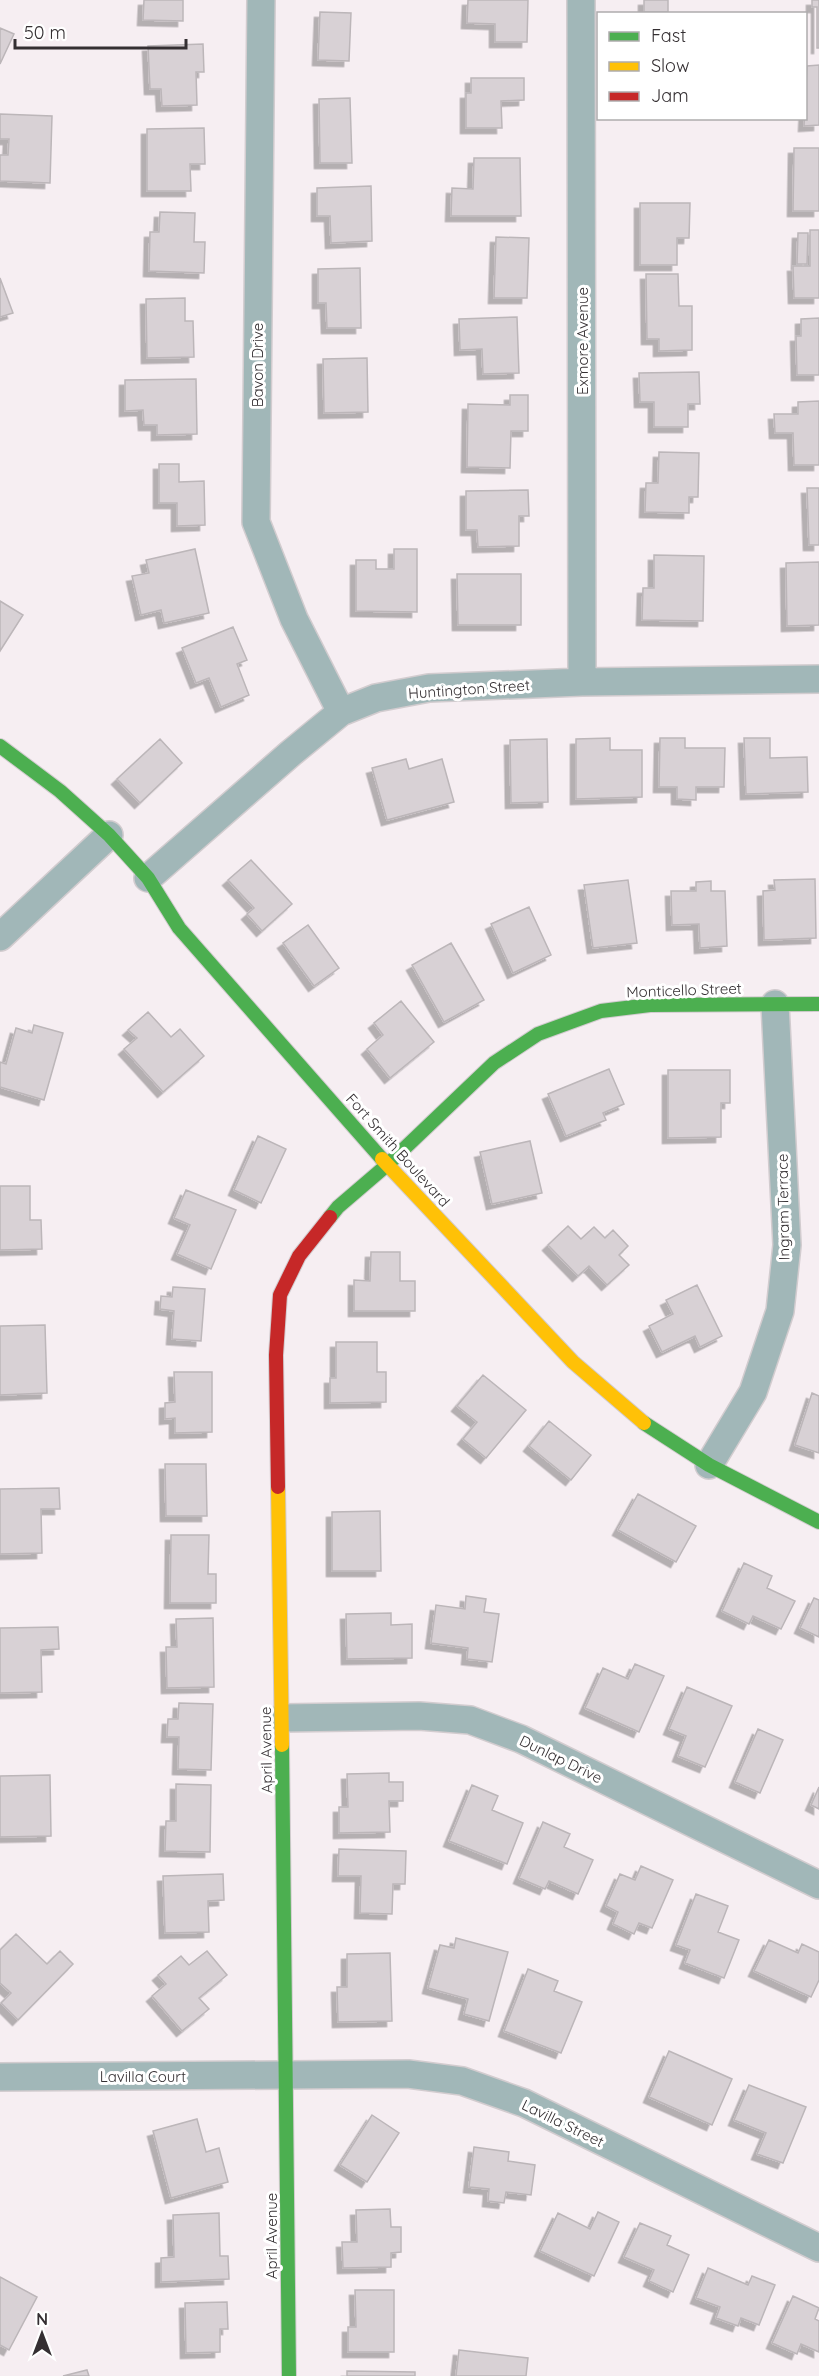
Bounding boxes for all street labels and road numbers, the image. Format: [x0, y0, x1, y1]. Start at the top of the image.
street label: Exmore Avenue [573, 287, 592, 395]
street label: Bavon Drive [248, 323, 267, 407]
street label: Huntington Street [407, 675, 531, 703]
street label: Monticello Street [626, 978, 742, 1002]
street label: Fort Smith Boulevard [342, 1089, 454, 1211]
street label: Ingram Terrace [773, 1153, 793, 1261]
street label: April Avenue [256, 1707, 276, 1793]
street label: Dunlap Drive [516, 1731, 606, 1787]
street label: Lavilla Court [100, 2067, 186, 2086]
street label: Lavilla Street [519, 2095, 607, 2151]
street label: April Avenue [262, 2193, 281, 2279]

